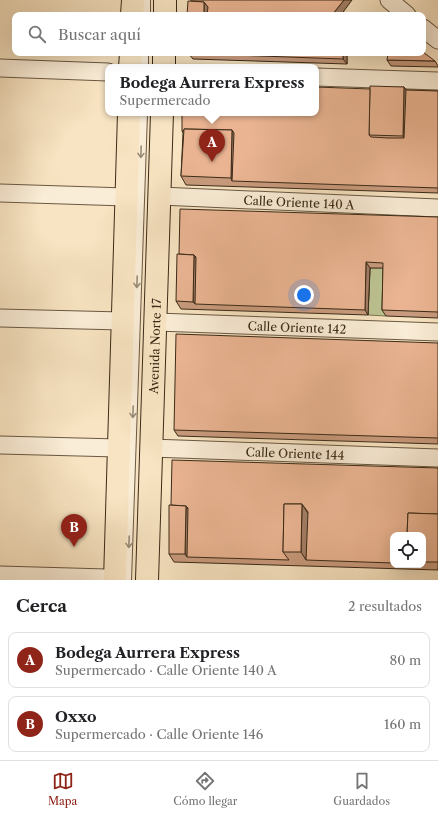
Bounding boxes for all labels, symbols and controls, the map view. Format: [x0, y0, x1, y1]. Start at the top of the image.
search box [12, 12, 426, 56]
icon: search [26, 23, 48, 45]
text: Buscar aquí [58, 25, 141, 44]
popup [105, 64, 319, 116]
text: Bodega Aurrera Express [120, 73, 304, 92]
text: Supermercado [120, 92, 210, 108]
pin: A [199, 129, 225, 162]
one-way arrow [138, 145, 145, 158]
street label: Calle Oriente 140 A [243, 192, 356, 212]
one-way arrow [134, 275, 141, 288]
your location [294, 285, 314, 305]
street label: Avenida Norte 17 [145, 298, 164, 395]
street label: Calle Oriente 142 [247, 318, 347, 336]
one-way arrow [129, 405, 137, 418]
street label: Calle Oriente 144 [245, 444, 345, 462]
pin: B [61, 514, 87, 547]
map controls [390, 532, 426, 568]
button: locate [390, 532, 426, 568]
one-way arrow [125, 535, 132, 548]
text: Cerca [16, 596, 67, 616]
text: 2 resultados [348, 598, 422, 614]
text: Bodega Aurrera Express [55, 643, 240, 662]
text: A [25, 652, 35, 668]
text: 80 m [389, 652, 421, 668]
text: Supermercado · Calle Oriente 140 A [55, 662, 277, 678]
text: Oxxo [55, 707, 96, 726]
text: B [25, 716, 35, 732]
text: 160 m [384, 716, 421, 732]
text: Supermercado · Calle Oriente 146 [55, 726, 263, 742]
tab: Mapa [48, 770, 77, 808]
tab: Cómo llegar [173, 770, 237, 808]
tab: Guardados [333, 770, 390, 808]

